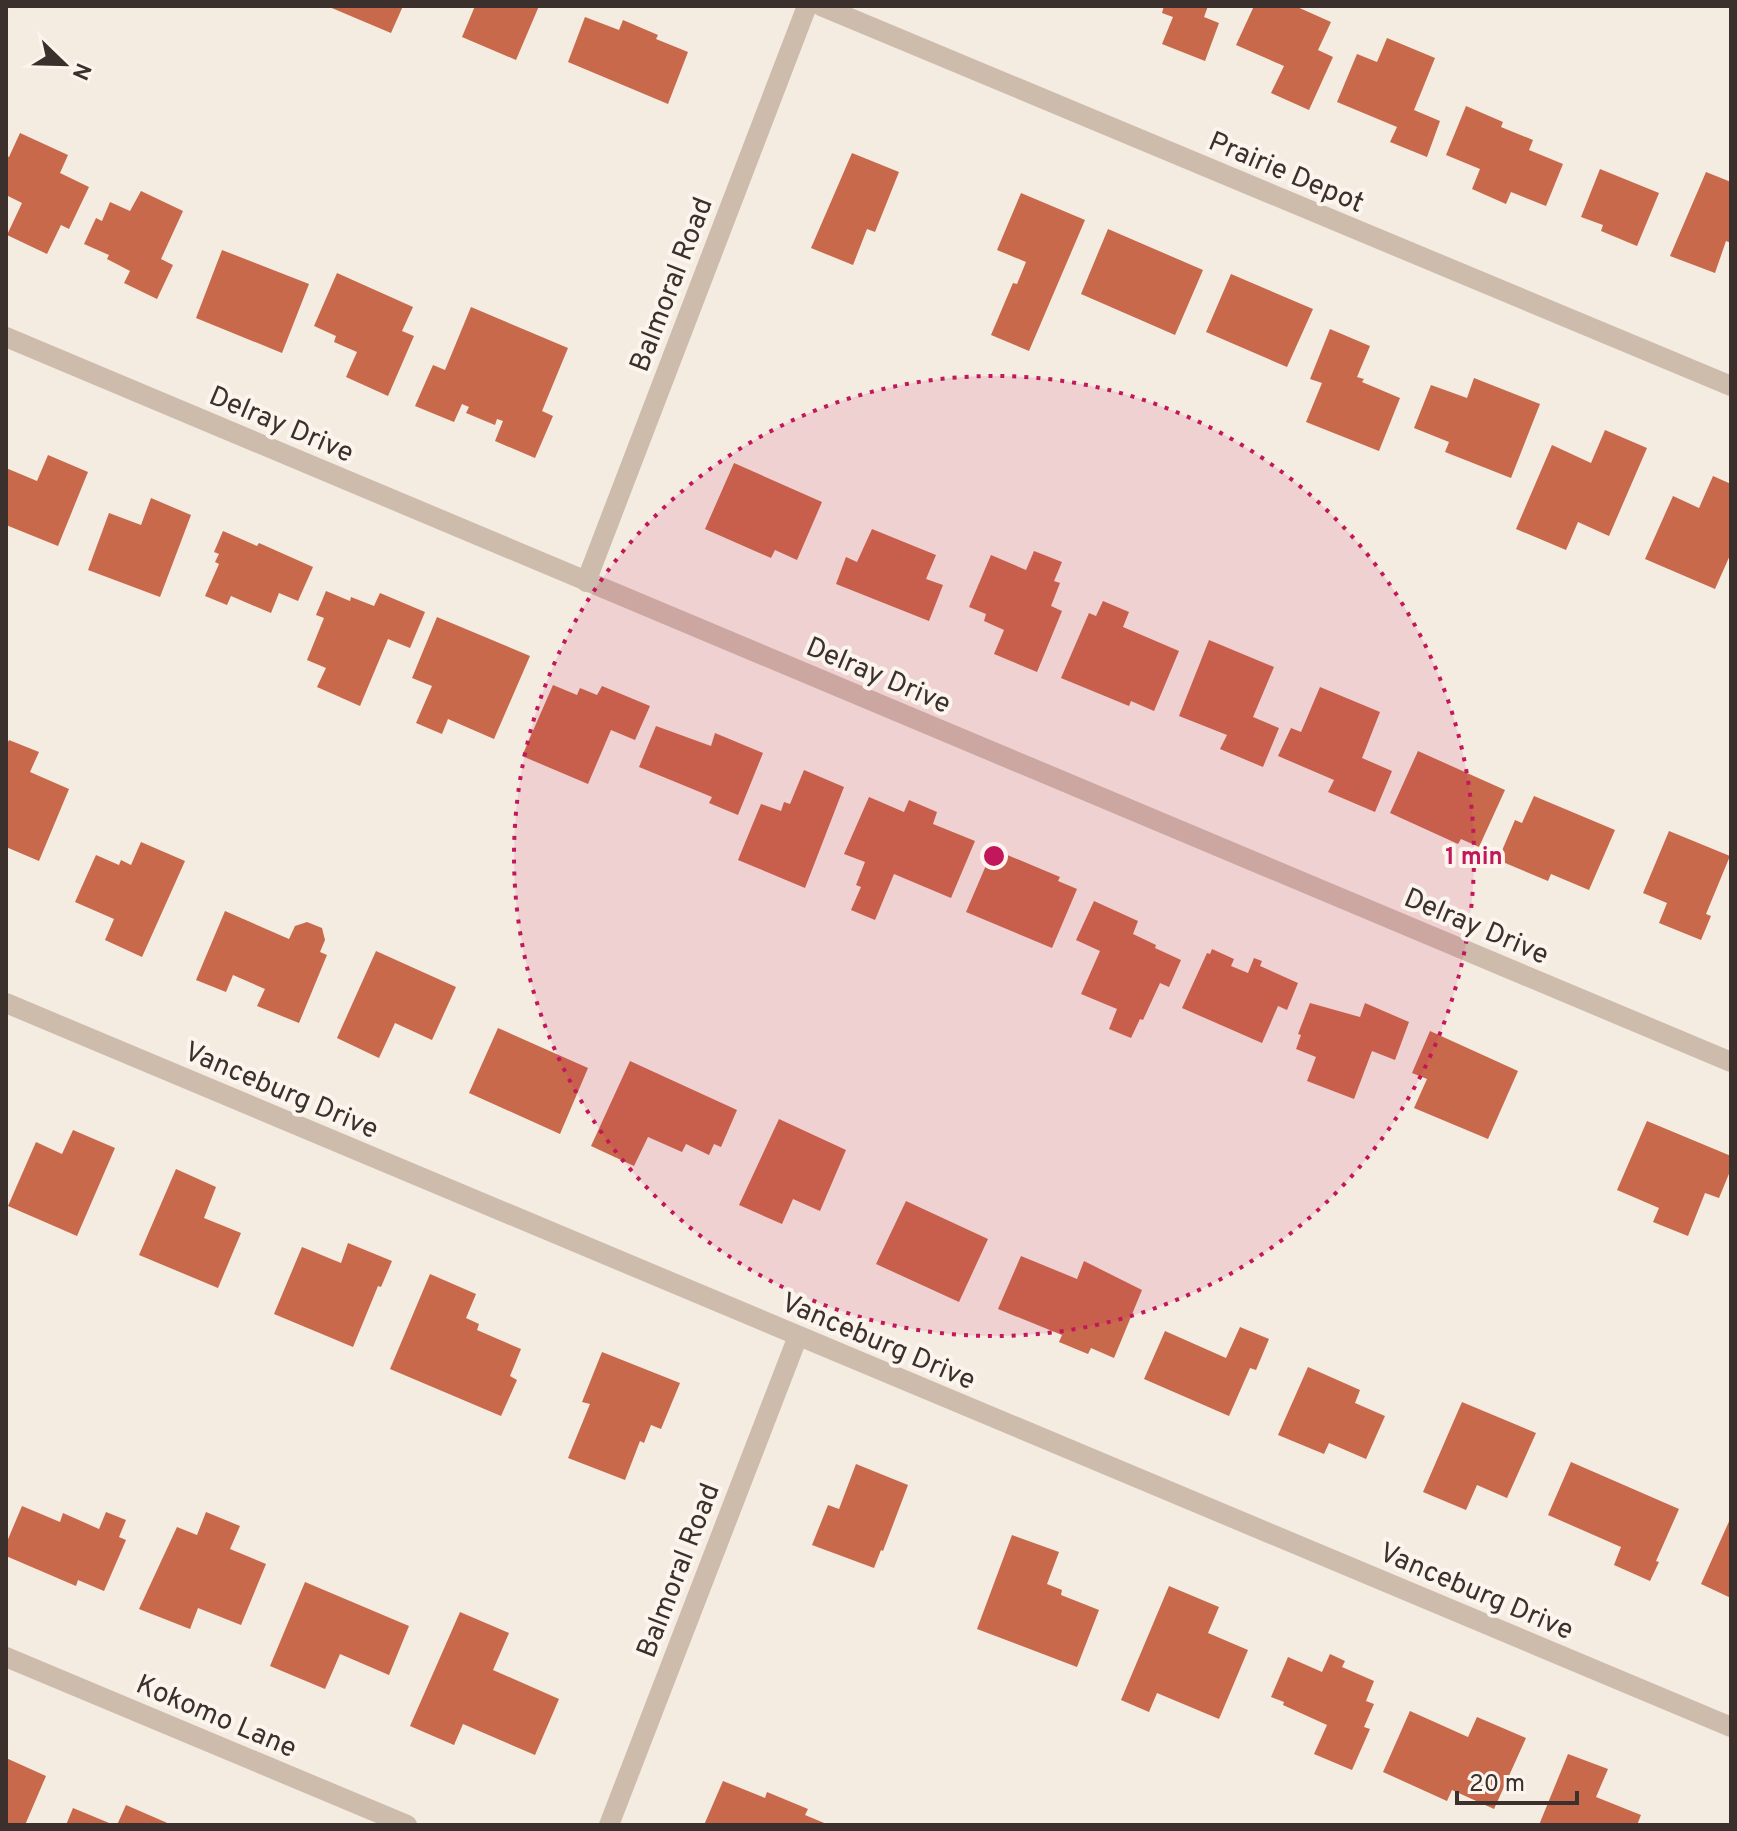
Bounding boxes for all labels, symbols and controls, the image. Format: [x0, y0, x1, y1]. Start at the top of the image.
north arrow [24, 24, 104, 104]
text: N [65, 58, 96, 83]
street label: Prairie Depot [1203, 125, 1369, 223]
street label: Balmoral Road [623, 193, 723, 377]
street label: Delray Drive [203, 379, 359, 472]
street label: Delray Drive [800, 630, 956, 723]
centre of rings [980, 842, 1008, 870]
text: 1 min [1445, 843, 1503, 873]
street label: Delray Drive [1398, 881, 1554, 974]
street label: Vanceburg Drive [178, 1035, 383, 1149]
street label: Vanceburg Drive [775, 1286, 980, 1400]
street label: Balmoral Road [630, 1479, 730, 1663]
street label: Vanceburg Drive [1373, 1536, 1578, 1650]
street label: Kokomo Lane [130, 1668, 302, 1768]
scale bar [1457, 1755, 1577, 1805]
text: 20 m [1469, 1770, 1525, 1800]

